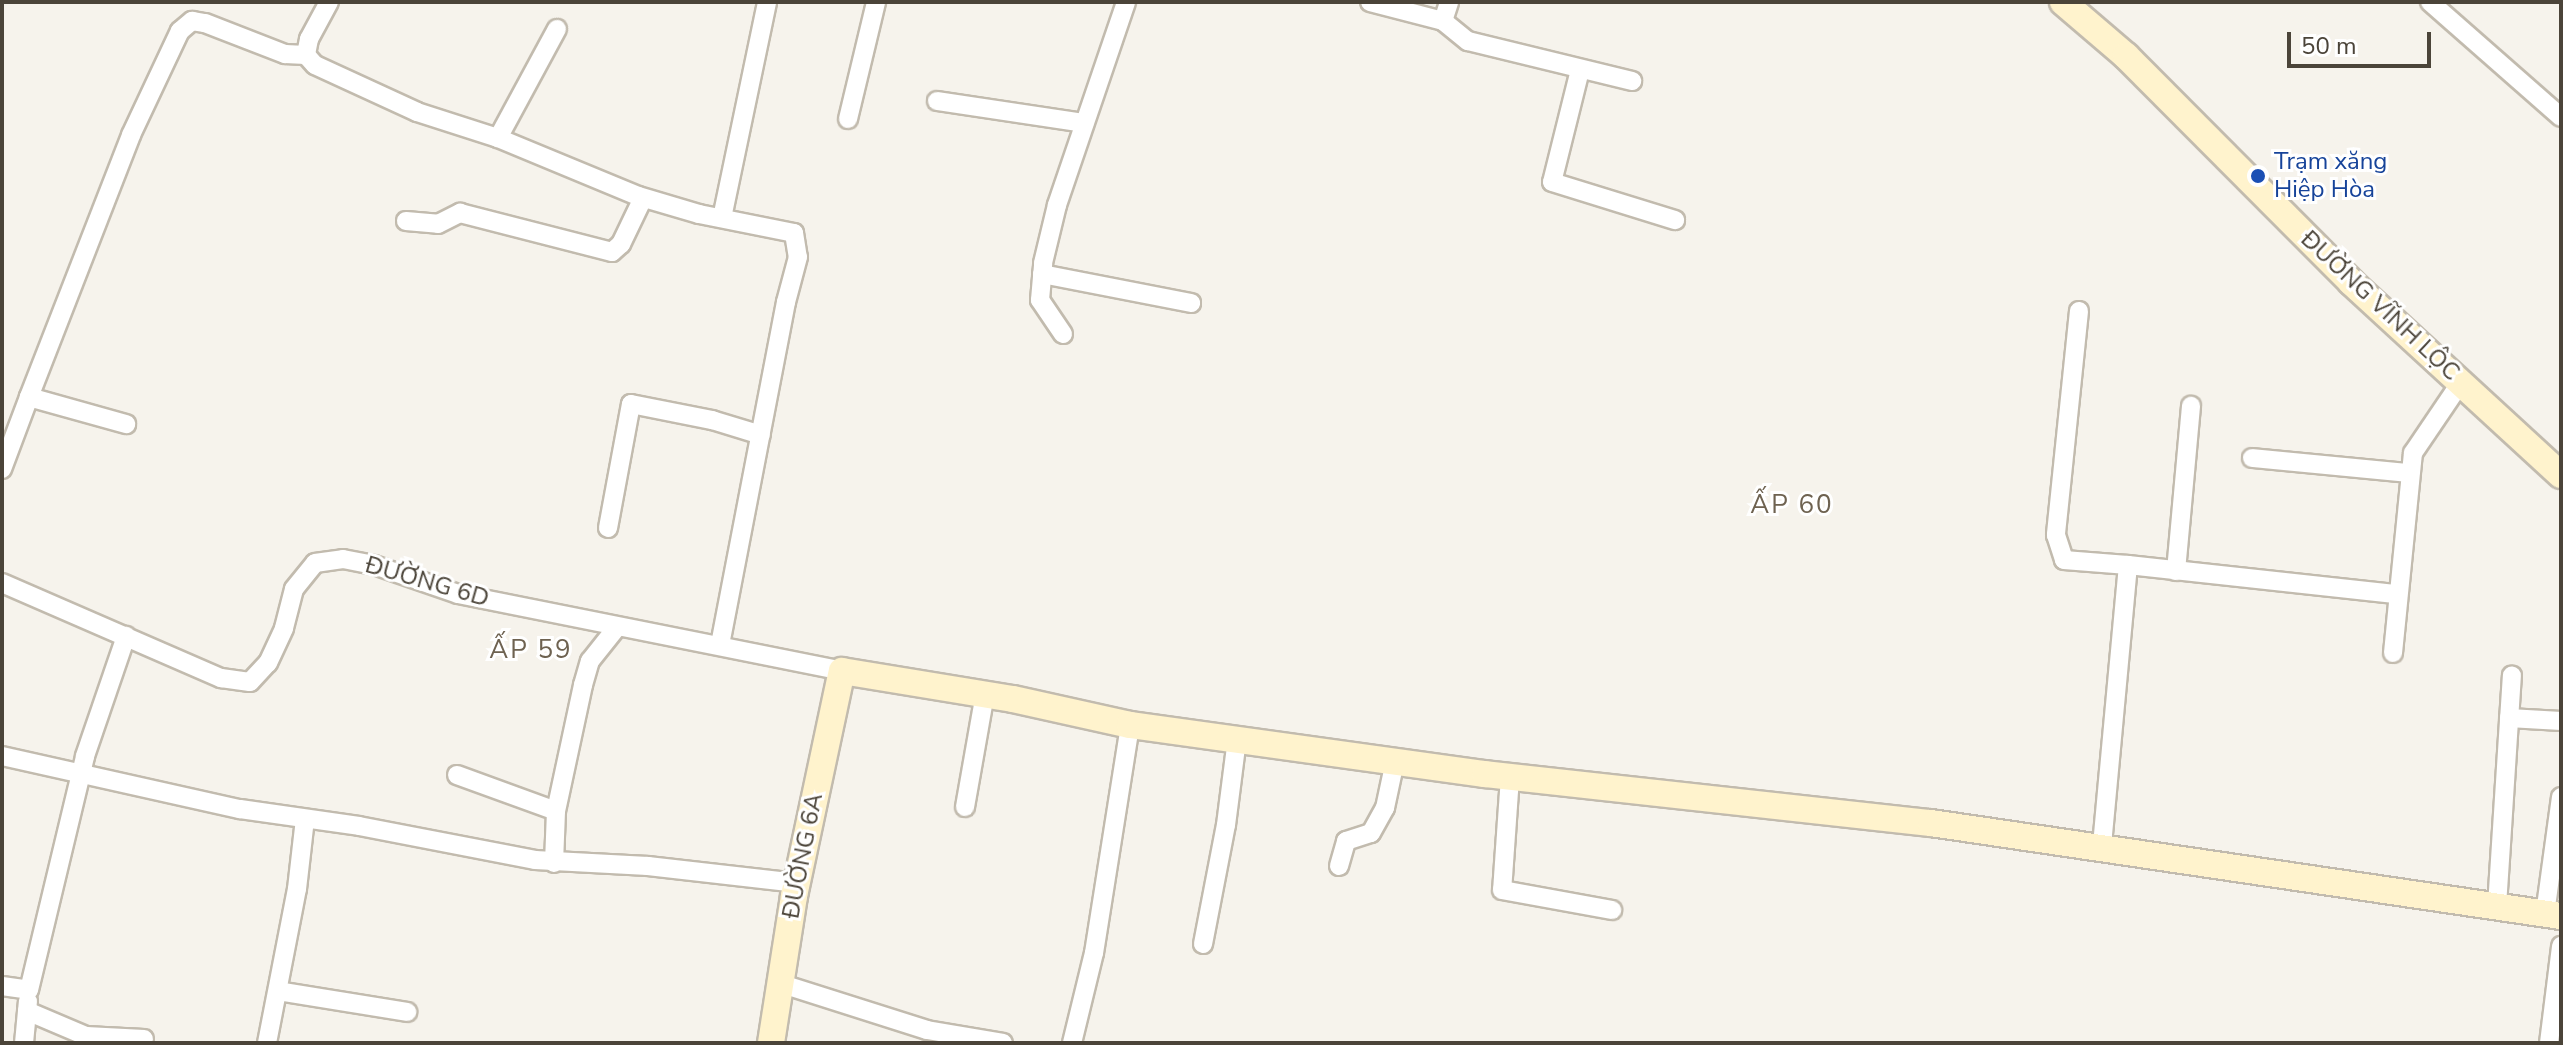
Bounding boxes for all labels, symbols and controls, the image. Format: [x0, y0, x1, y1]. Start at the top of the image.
scale bar [2291, 16, 2435, 66]
text: 50 m [2301, 30, 2357, 62]
place label: Trạm xăng Hiệp Hòa [2274, 148, 2387, 204]
marker: Trạm xăng Hiệp Hòa [2249, 167, 2267, 185]
street label: ĐƯỜNG VĨNH LỘC [2295, 225, 2465, 387]
district label: ẤP 60 [1750, 489, 1834, 521]
street label: ĐƯỜNG 6D [362, 551, 492, 613]
district label: ẤP 59 [489, 634, 573, 666]
street label: ĐƯỜNG 6A [777, 791, 829, 921]

